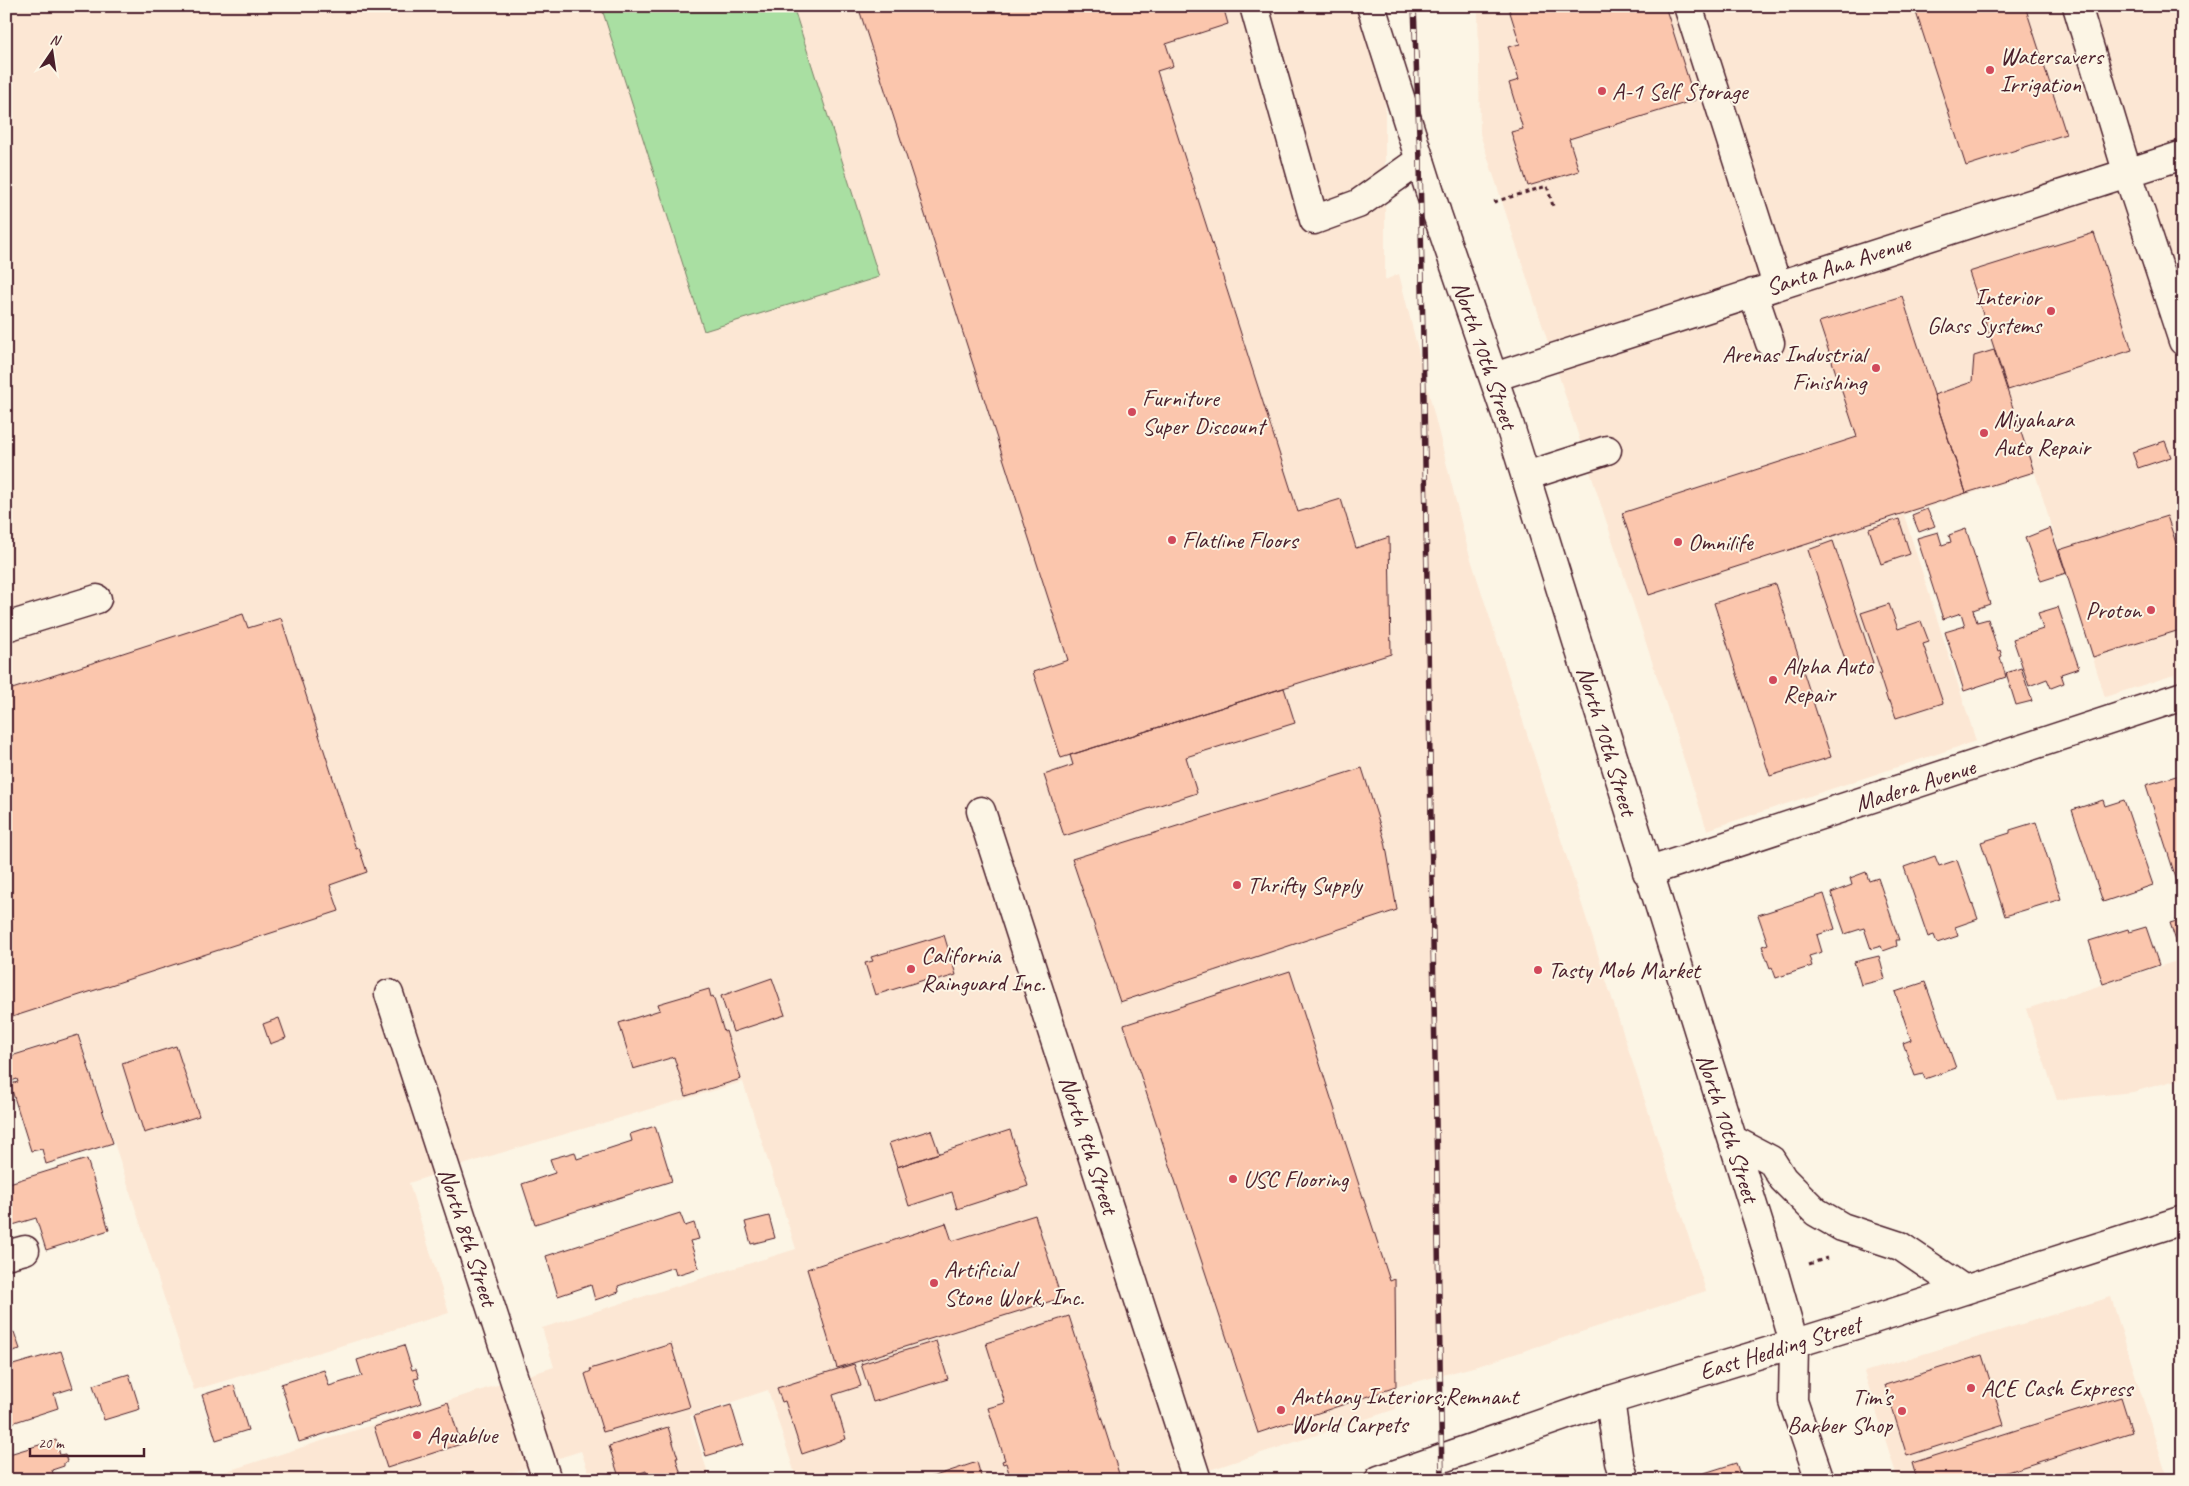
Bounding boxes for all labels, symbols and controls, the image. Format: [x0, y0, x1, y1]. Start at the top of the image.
north arrow [28, 28, 78, 78]
text: N [49, 31, 63, 50]
place label: Watersavers Irrigation [2000, 41, 2105, 99]
marker: Watersavers Irrigation [1984, 64, 1996, 76]
place label: A-1 Self Storage [1612, 76, 1750, 106]
marker: A-1 Self Storage [1596, 85, 1608, 97]
street label: Santa Ana Avenue [1762, 227, 1916, 302]
street label: North 10th Street [1446, 277, 1525, 435]
place label: Interior Glass Systems [1927, 282, 2043, 340]
marker: Interior Glass Systems [2045, 305, 2057, 317]
place label: Arenas Industrial Finishing [1722, 339, 1870, 397]
marker: Arenas Industrial Finishing [1870, 362, 1882, 374]
place label: Furniture Super Discount [1142, 383, 1268, 441]
place label: Miyahara Auto Repair [1994, 404, 2092, 462]
marker: Furniture Super Discount [1126, 406, 1138, 418]
marker: Miyahara Auto Repair [1978, 427, 1990, 439]
place label: Flatline Floors [1182, 525, 1300, 555]
place label: Omnilife [1688, 527, 1755, 557]
marker: Flatline Floors [1166, 534, 1178, 546]
marker: Omnilife [1672, 536, 1684, 548]
place label: Proton [2086, 595, 2142, 625]
marker: Proton [2145, 604, 2157, 616]
place label: Alpha Auto Repair [1783, 651, 1874, 709]
street label: North 10th Street [1570, 663, 1644, 821]
marker: Alpha Auto Repair [1767, 674, 1779, 686]
street label: Madera Avenue [1851, 751, 1981, 819]
place label: Thrifty Supply [1247, 870, 1363, 900]
marker: Thrifty Supply [1231, 879, 1243, 891]
place label: California Rainguard Inc. [921, 940, 1046, 998]
place label: Tasty Mob Market [1548, 955, 1702, 985]
marker: California Rainguard Inc. [905, 963, 917, 975]
marker: Tasty Mob Market [1532, 964, 1544, 976]
street label: North 10th Street [1690, 1050, 1767, 1208]
street label: North 9th Street [1053, 1072, 1126, 1220]
street label: North 8th Street [432, 1164, 505, 1312]
place label: USC Flooring [1243, 1164, 1350, 1194]
marker: USC Flooring [1227, 1173, 1239, 1185]
place label: Artificial Stone Work, Inc. [944, 1254, 1084, 1312]
marker: Artificial Stone Work, Inc. [928, 1277, 940, 1289]
street label: East Hedding Street [1696, 1308, 1867, 1387]
place label: ACE Cash Express [1981, 1373, 2135, 1403]
place label: Anthony Interiors;Remnant World Carpets [1291, 1381, 1520, 1439]
place label: Tim’s Barber Shop [1787, 1382, 1895, 1440]
marker: ACE Cash Express [1965, 1382, 1977, 1394]
marker: Anthony Interiors;Remnant World Carpets [1275, 1404, 1287, 1416]
marker: Tim’s Barber Shop [1896, 1405, 1908, 1417]
place label: Aquablue [427, 1420, 499, 1450]
scale bar [30, 1426, 144, 1458]
marker: Aquablue [411, 1429, 423, 1441]
text: 20 m [38, 1434, 65, 1453]

